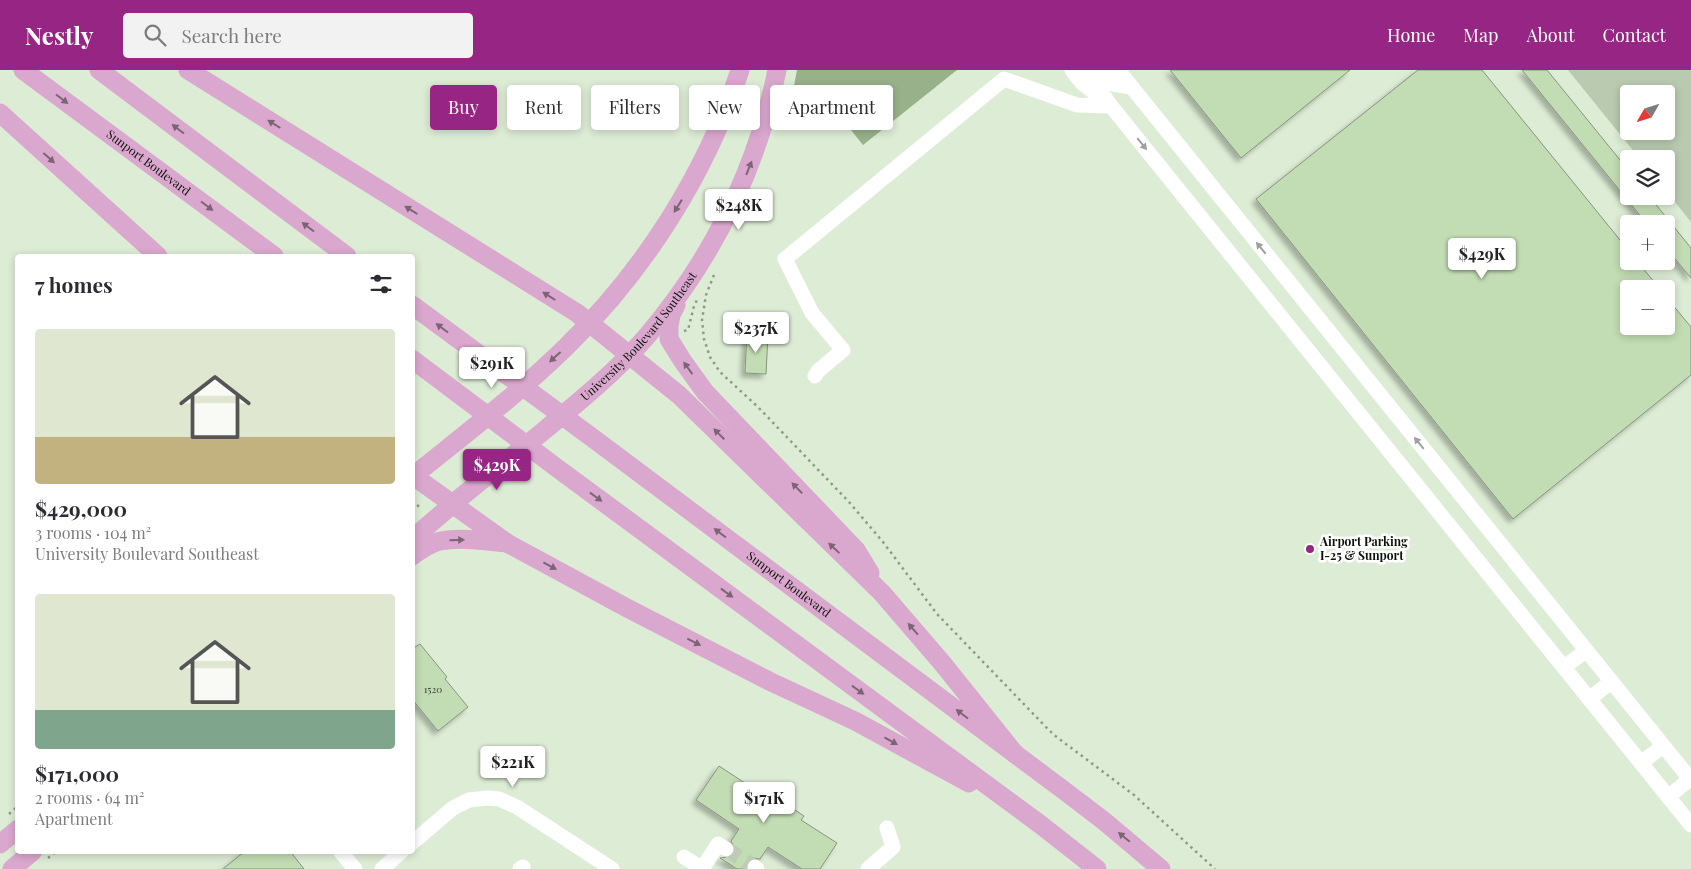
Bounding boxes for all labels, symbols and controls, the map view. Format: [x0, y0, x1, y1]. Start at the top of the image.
search box [123, 13, 473, 58]
text: Nestly [25, 19, 93, 51]
icon: search [141, 21, 169, 49]
text: Search here [181, 22, 282, 48]
text: Home [1387, 23, 1435, 47]
text: Map [1463, 23, 1498, 47]
text: About [1526, 23, 1575, 47]
text: Contact [1603, 23, 1666, 47]
chip: Buy [430, 85, 497, 130]
chip: Rent [507, 85, 581, 130]
chip: Filters [591, 85, 679, 130]
chip: New [689, 85, 760, 130]
chip: Apartment [770, 85, 893, 130]
north arrow [1620, 85, 1675, 140]
map controls [1620, 85, 1675, 335]
one-way arrow [55, 94, 69, 104]
one-way arrow [267, 119, 280, 128]
one-way arrow [172, 124, 185, 135]
street label: Sunport Boulevard [104, 126, 194, 199]
one-way arrow [1136, 137, 1147, 150]
button: layers [1620, 150, 1675, 205]
one-way arrow [43, 152, 55, 164]
one-way arrow [745, 161, 753, 175]
pin: $248K [704, 189, 774, 231]
text: $248K [716, 194, 762, 215]
one-way arrow [673, 199, 682, 213]
one-way arrow [200, 201, 213, 211]
one-way arrow [405, 205, 418, 214]
button: + [1620, 215, 1675, 270]
one-way arrow [301, 222, 315, 232]
pin: $429K [1447, 238, 1517, 280]
one-way arrow [1256, 242, 1267, 255]
text: $429K [1459, 243, 1505, 264]
street label: University Boulevard Southeast [577, 268, 700, 404]
text: 7 homes [35, 270, 113, 298]
icon: filters [367, 270, 395, 298]
button: − [1620, 280, 1675, 335]
one-way arrow [543, 291, 556, 300]
pin: $237K [721, 312, 791, 354]
text: $237K [734, 317, 778, 338]
one-way arrow [435, 323, 449, 333]
pin: $291K [457, 346, 527, 389]
one-way arrow [550, 351, 562, 363]
text: $291K [470, 352, 514, 373]
one-way arrow [683, 361, 693, 375]
icon: home [170, 362, 260, 452]
one-way arrow [713, 428, 725, 440]
one-way arrow [1413, 437, 1424, 450]
pin: $429K [462, 448, 532, 491]
text: $429K [474, 454, 520, 475]
one-way arrow [791, 483, 803, 495]
one-way arrow [589, 492, 603, 502]
text: $429,000 [35, 494, 127, 522]
text: 3 rooms · 104 m² [35, 522, 151, 543]
one-way arrow [713, 528, 727, 538]
place label: Airport Parking I-25 & Sunport [1319, 533, 1408, 563]
one-way arrow [450, 536, 466, 544]
one-way arrow [829, 542, 841, 554]
text: University Boulevard Southeast [35, 543, 259, 564]
marker: Airport Parking I-25 & Sunport [1304, 543, 1316, 555]
street label: Sunport Boulevard [744, 547, 834, 620]
one-way arrow [543, 562, 557, 570]
one-way arrow [720, 588, 733, 599]
one-way arrow [907, 623, 919, 635]
icon: home [170, 627, 260, 717]
one-way arrow [686, 638, 701, 646]
house number: 1520 [424, 682, 442, 696]
one-way arrow [851, 685, 865, 695]
one-way arrow [955, 709, 969, 719]
one-way arrow [884, 737, 898, 745]
pin: $221K [478, 746, 548, 788]
text: $221K [491, 751, 535, 772]
text: $171,000 [35, 759, 119, 787]
pin: $171K [729, 782, 799, 824]
text: 2 rooms · 64 m² [35, 787, 144, 808]
text: $171K [744, 787, 784, 808]
text: Apartment [35, 808, 113, 829]
one-way arrow [1117, 832, 1130, 843]

